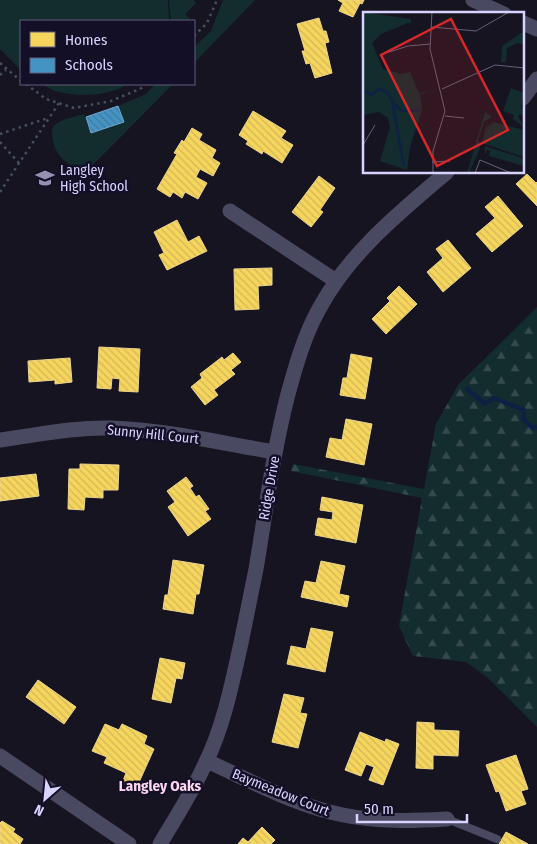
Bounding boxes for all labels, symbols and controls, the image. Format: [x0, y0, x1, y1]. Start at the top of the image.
inset map [363, 12, 524, 174]
legend [20, 20, 195, 85]
text: Homes [65, 31, 107, 49]
text: Schools [65, 56, 113, 74]
place label: Langley High School [60, 162, 128, 195]
school or university icon: Langley High School [34, 167, 56, 189]
street label: Sunny Hill Court [106, 421, 200, 448]
street label: Ridge Drive [255, 455, 284, 522]
street label: Baymeadow Court [230, 765, 332, 820]
north arrow [20, 774, 70, 824]
district label: Langley Oaks [119, 777, 202, 795]
scale bar [357, 792, 467, 824]
text: 50 m [364, 800, 394, 818]
text: N [32, 801, 47, 820]

